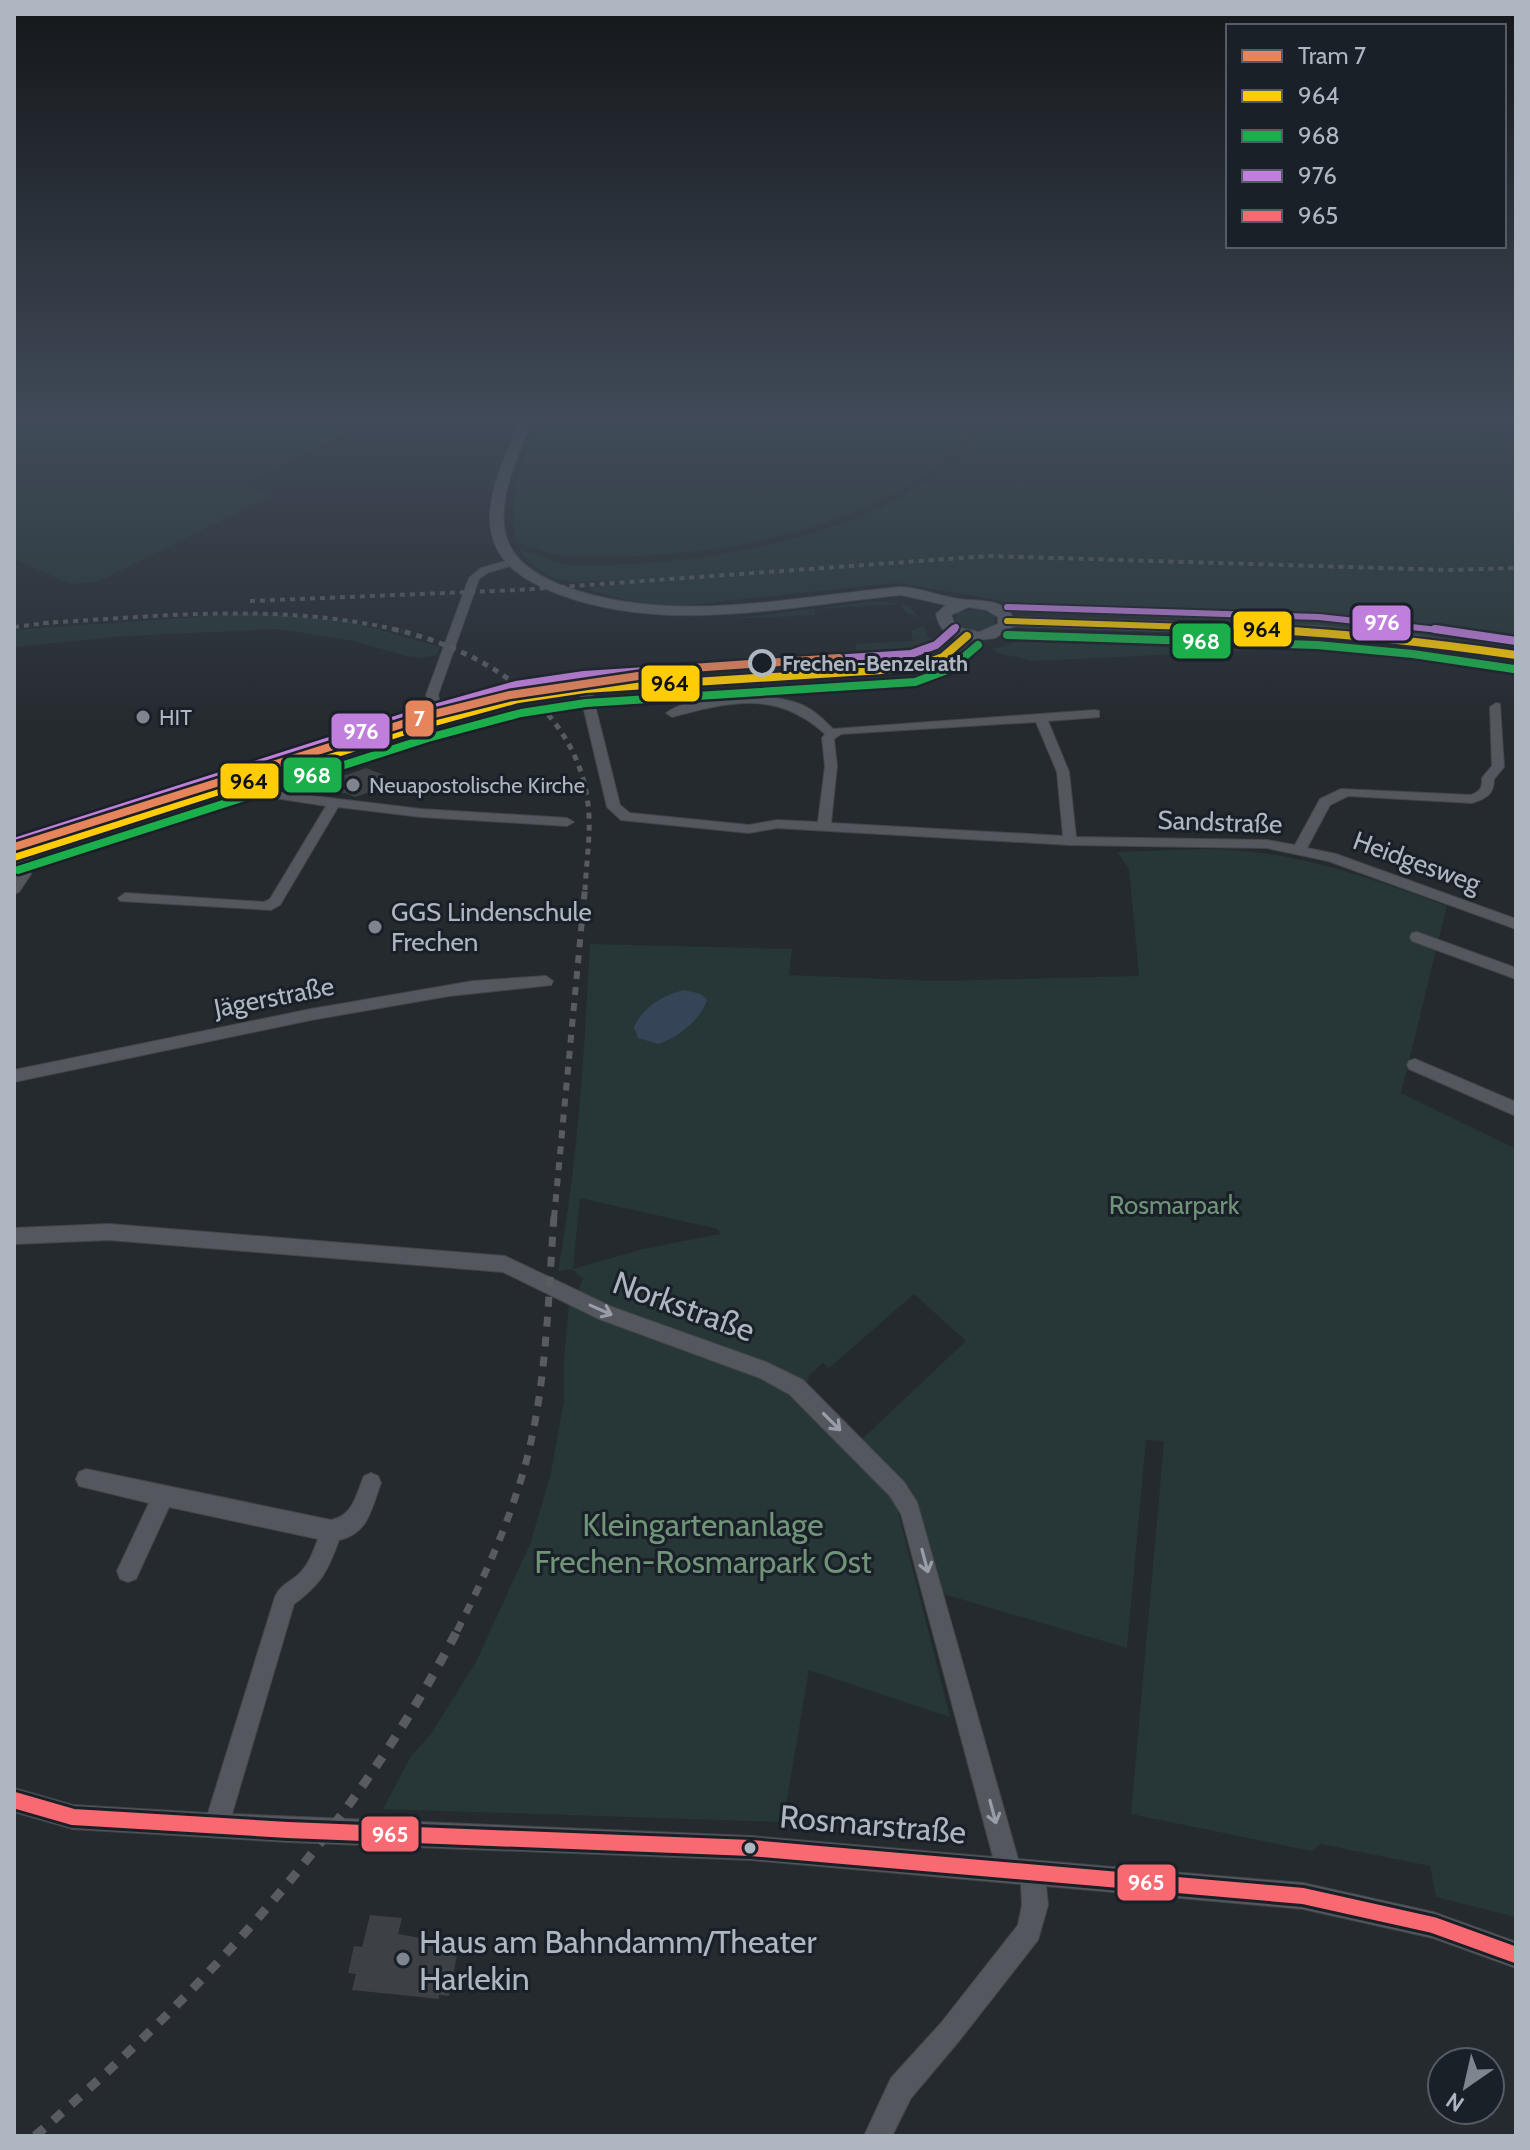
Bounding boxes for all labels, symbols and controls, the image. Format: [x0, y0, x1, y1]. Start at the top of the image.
legend [1226, 24, 1506, 248]
text: Tram 7 [1298, 41, 1366, 70]
text: 964 [1298, 81, 1339, 110]
text: 968 [1298, 121, 1340, 150]
text: 976 [1298, 161, 1337, 190]
text: 965 [1298, 201, 1338, 230]
line badge: 976 [1351, 604, 1412, 642]
text: 976 [1364, 609, 1400, 636]
line badge: 964 [1232, 610, 1293, 648]
text: 964 [1243, 616, 1281, 643]
line badge: 968 [1171, 622, 1232, 660]
text: 968 [1182, 628, 1220, 655]
marker: Frechen-Benzelrath [749, 650, 775, 676]
place label: Frechen-Benzelrath [782, 650, 968, 677]
line badge: 964 [640, 664, 701, 703]
text: 964 [651, 670, 689, 697]
line badge: 7 [404, 699, 435, 738]
place label: HIT [159, 704, 192, 731]
text: 7 [413, 705, 425, 732]
marker: HIT [134, 708, 152, 726]
line badge: 976 [330, 712, 391, 750]
text: 976 [343, 718, 379, 745]
line badge: 968 [282, 756, 343, 794]
line badge: 964 [219, 762, 280, 800]
text: 968 [293, 762, 331, 789]
text: 964 [230, 768, 268, 795]
place label: Neuapostolische Kirche [369, 772, 585, 799]
marker: Neuapostolische Kirche [344, 776, 362, 794]
street label: Sandstraße [1157, 804, 1283, 840]
street label: Heidgesweg [1349, 824, 1486, 900]
place label: GGS Lindenschule Frechen [391, 896, 592, 958]
marker: GGS Lindenschule Frechen [366, 918, 384, 936]
street label: Jägerstraße [210, 970, 337, 1024]
park label: Rosmarpark [1109, 1189, 1240, 1221]
street label: Norkstraße [608, 1262, 760, 1350]
one-way arrow [588, 1304, 613, 1319]
one-way arrow [822, 1412, 841, 1431]
park label: Kleingartenanlage Frechen-Rosmarpark Ost [534, 1505, 872, 1581]
one-way arrow [918, 1548, 933, 1574]
street label: Rosmarstraße [778, 1796, 968, 1852]
one-way arrow [987, 1798, 1002, 1824]
line badge: 965 [360, 1815, 420, 1853]
text: 965 [372, 1821, 408, 1848]
unlabelled marker [742, 1840, 758, 1856]
line badge: 965 [1116, 1863, 1177, 1902]
text: 965 [1128, 1869, 1164, 1896]
place label: Haus am Bahndamm/Theater Harlekin [419, 1922, 817, 1998]
marker: Haus am Bahndamm/Theater Harlekin [394, 1950, 412, 1968]
north arrow [1426, 2046, 1506, 2126]
text: N [1441, 2087, 1469, 2118]

